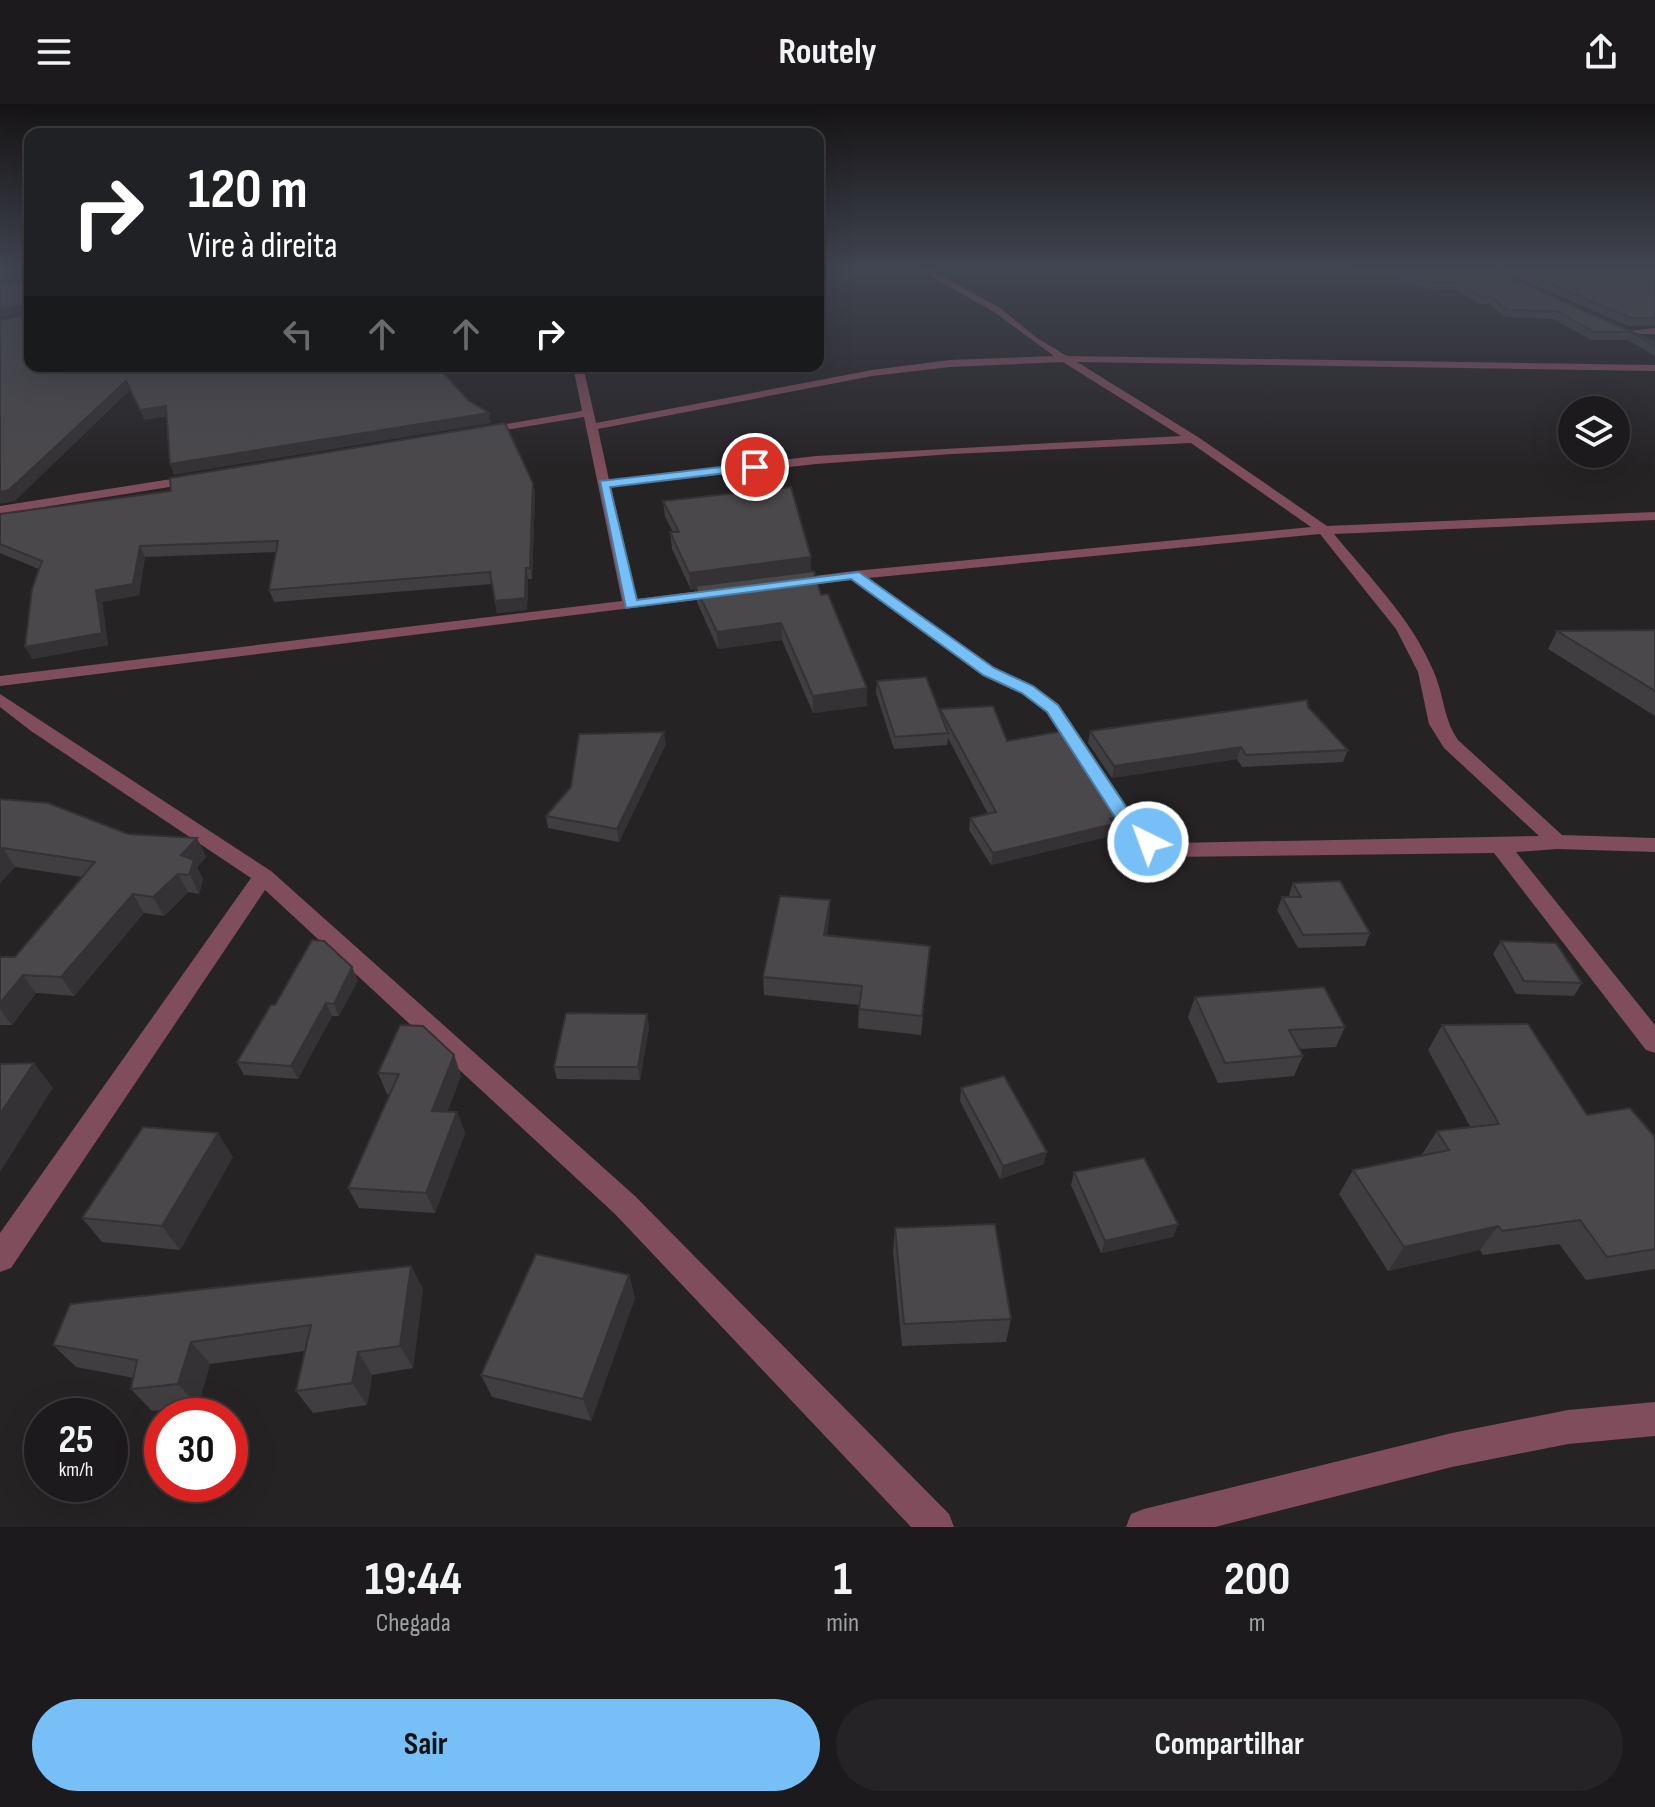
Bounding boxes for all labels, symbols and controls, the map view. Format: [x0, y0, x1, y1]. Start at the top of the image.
icon: menu [32, 30, 76, 74]
icon: share [1579, 30, 1623, 74]
text: Routely [778, 31, 877, 74]
text: 120 m [188, 157, 308, 224]
icon: right [56, 160, 160, 264]
text: Vire à direita [188, 225, 338, 268]
icon: left [276, 312, 320, 356]
icon: ahead [360, 312, 404, 356]
icon: ahead [444, 312, 488, 356]
icon: right [528, 312, 572, 356]
map controls [1558, 396, 1630, 468]
button: layers [1558, 396, 1630, 468]
pin [721, 433, 789, 501]
icon: arrive [733, 445, 777, 489]
position arrow [1106, 800, 1190, 884]
speed limit sign: 30 [144, 1398, 248, 1502]
text: 25 [58, 1416, 94, 1464]
text: km/h [59, 1458, 93, 1482]
text: 19:44 [365, 1551, 462, 1608]
text: 1 [833, 1551, 852, 1608]
text: 200 [1224, 1551, 1290, 1608]
text: Chegada [376, 1608, 451, 1639]
text: min [826, 1608, 859, 1639]
text: m [1249, 1608, 1265, 1639]
button: Sair [32, 1699, 820, 1791]
button: Compartilhar [836, 1699, 1623, 1791]

